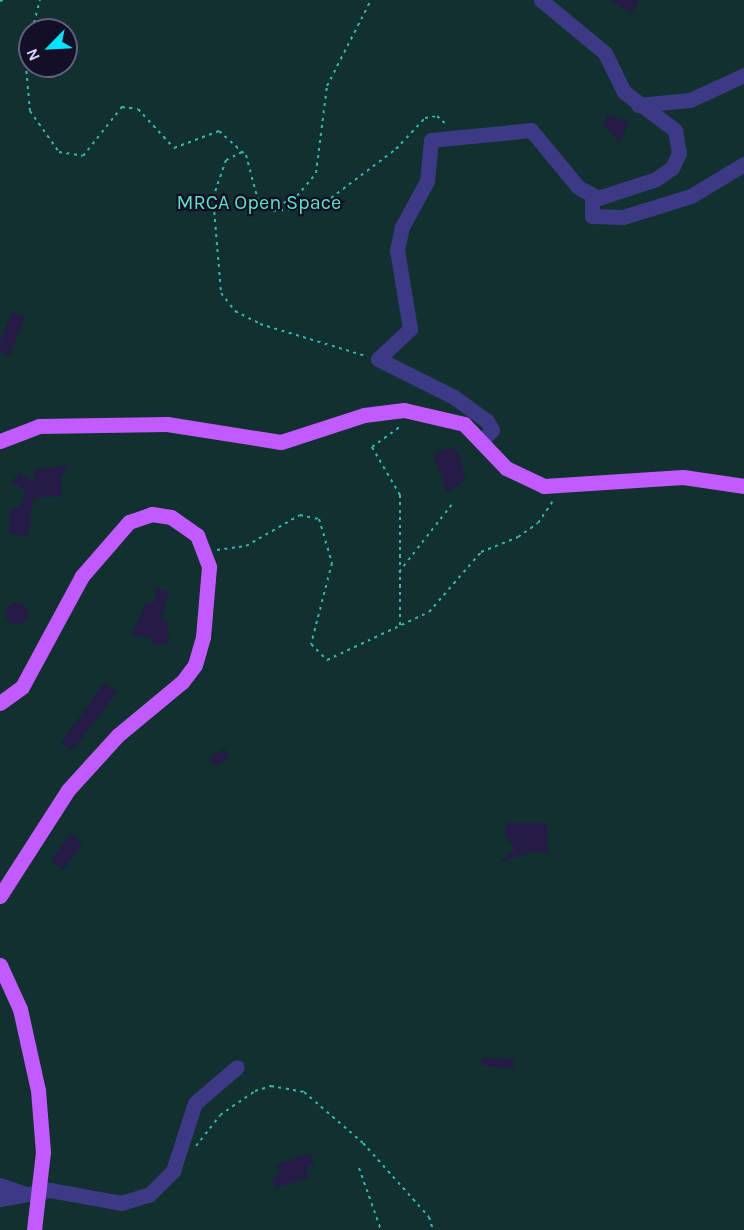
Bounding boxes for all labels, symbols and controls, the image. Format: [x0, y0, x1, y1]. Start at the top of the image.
north arrow [18, 18, 78, 78]
text: N [22, 46, 44, 64]
park label: MRCA Open Space [177, 190, 341, 214]

